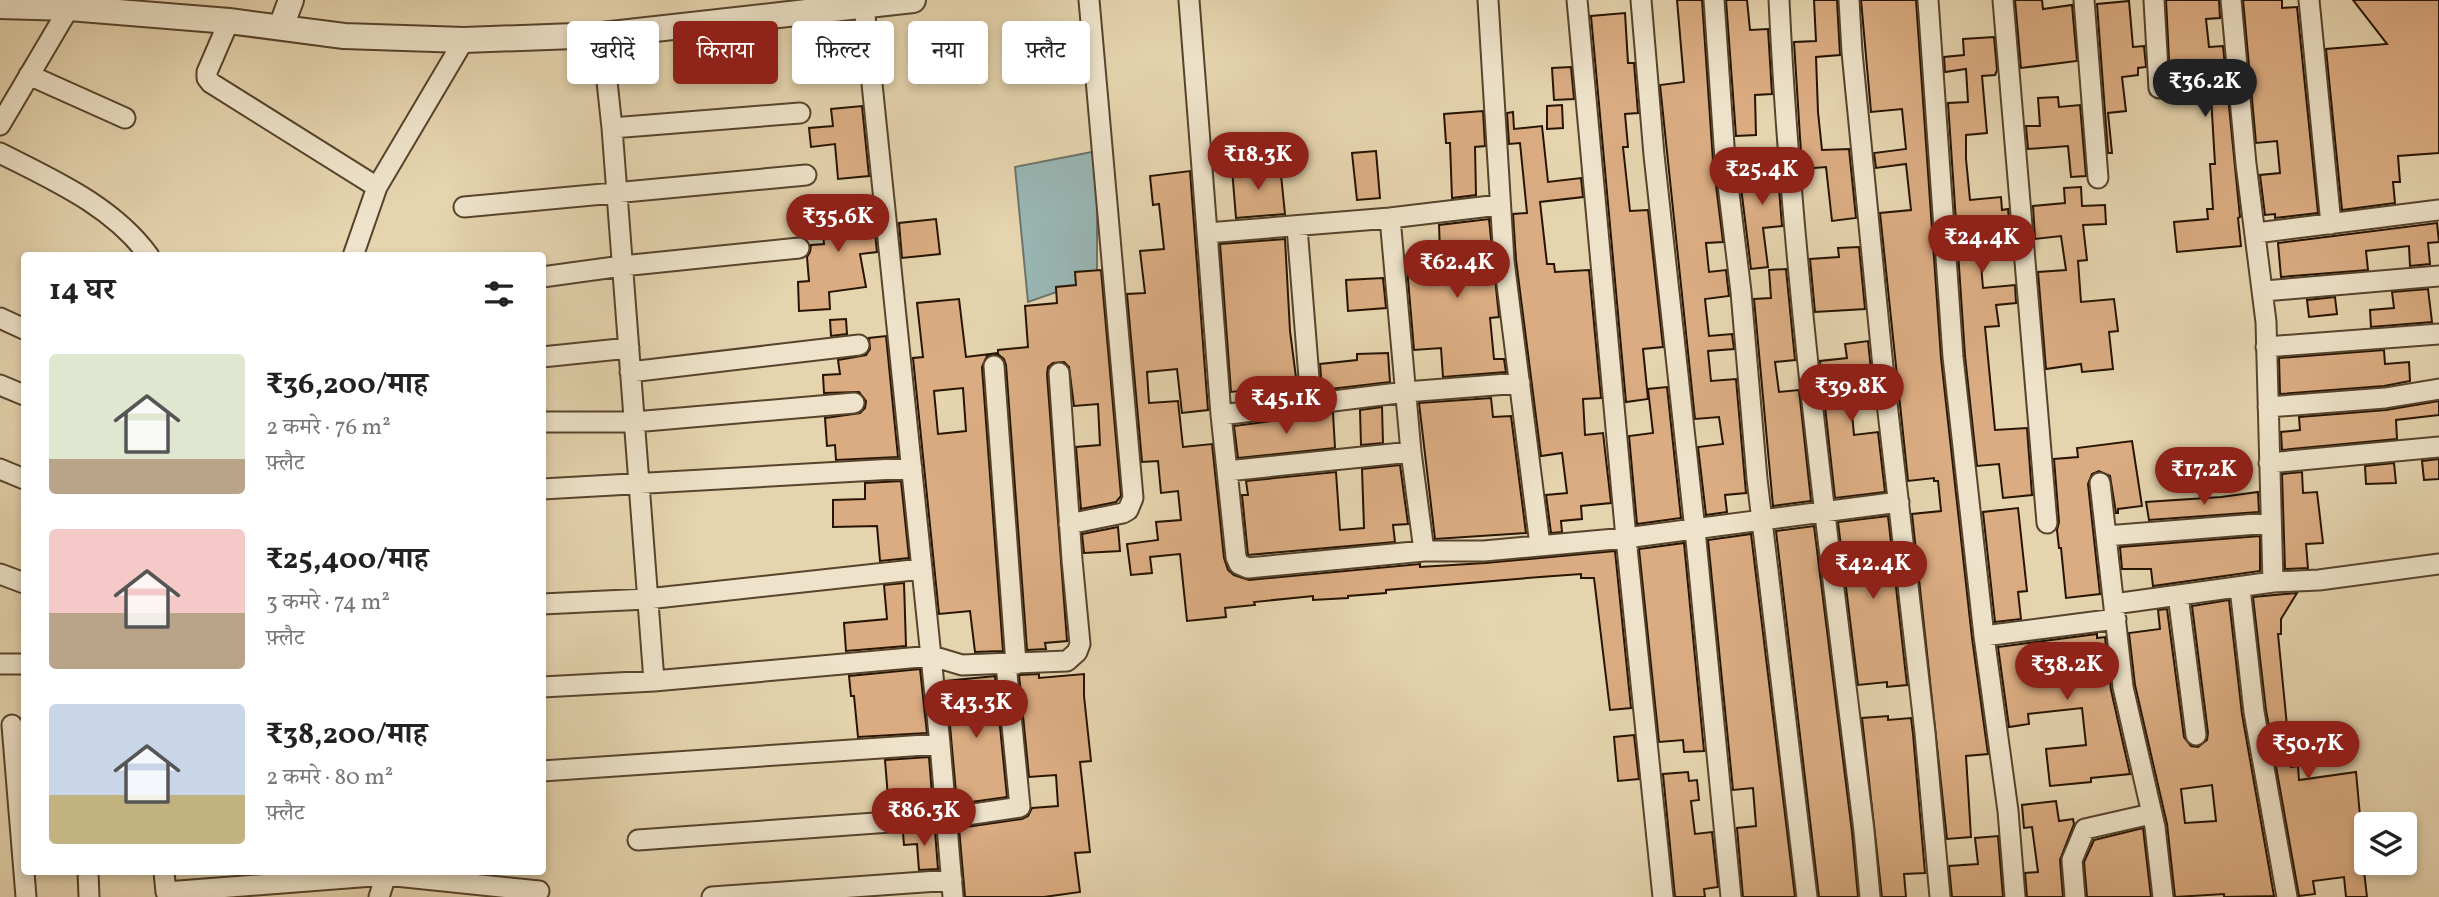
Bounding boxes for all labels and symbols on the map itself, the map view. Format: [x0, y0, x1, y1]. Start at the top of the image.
pin: ₹36.2K [2148, 60, 2262, 119]
pin: ₹18.3K [1201, 132, 1315, 192]
pin: ₹25.4K [1705, 148, 1819, 207]
pin: ₹35.6K [781, 194, 895, 254]
pin: ₹24.4K [1925, 216, 2039, 275]
pin: ₹62.4K [1400, 240, 1514, 300]
pin: ₹39.8K [1794, 364, 1908, 424]
pin: ₹45.1K [1229, 376, 1343, 436]
pin: ₹17.2K [2147, 448, 2261, 507]
pin: ₹42.4K [1816, 542, 1930, 601]
pin: ₹38.2K [2010, 642, 2124, 702]
pin: ₹43.3K [919, 680, 1033, 740]
pin: ₹50.7K [2251, 722, 2365, 781]
pin: ₹86.3K [867, 788, 981, 848]

